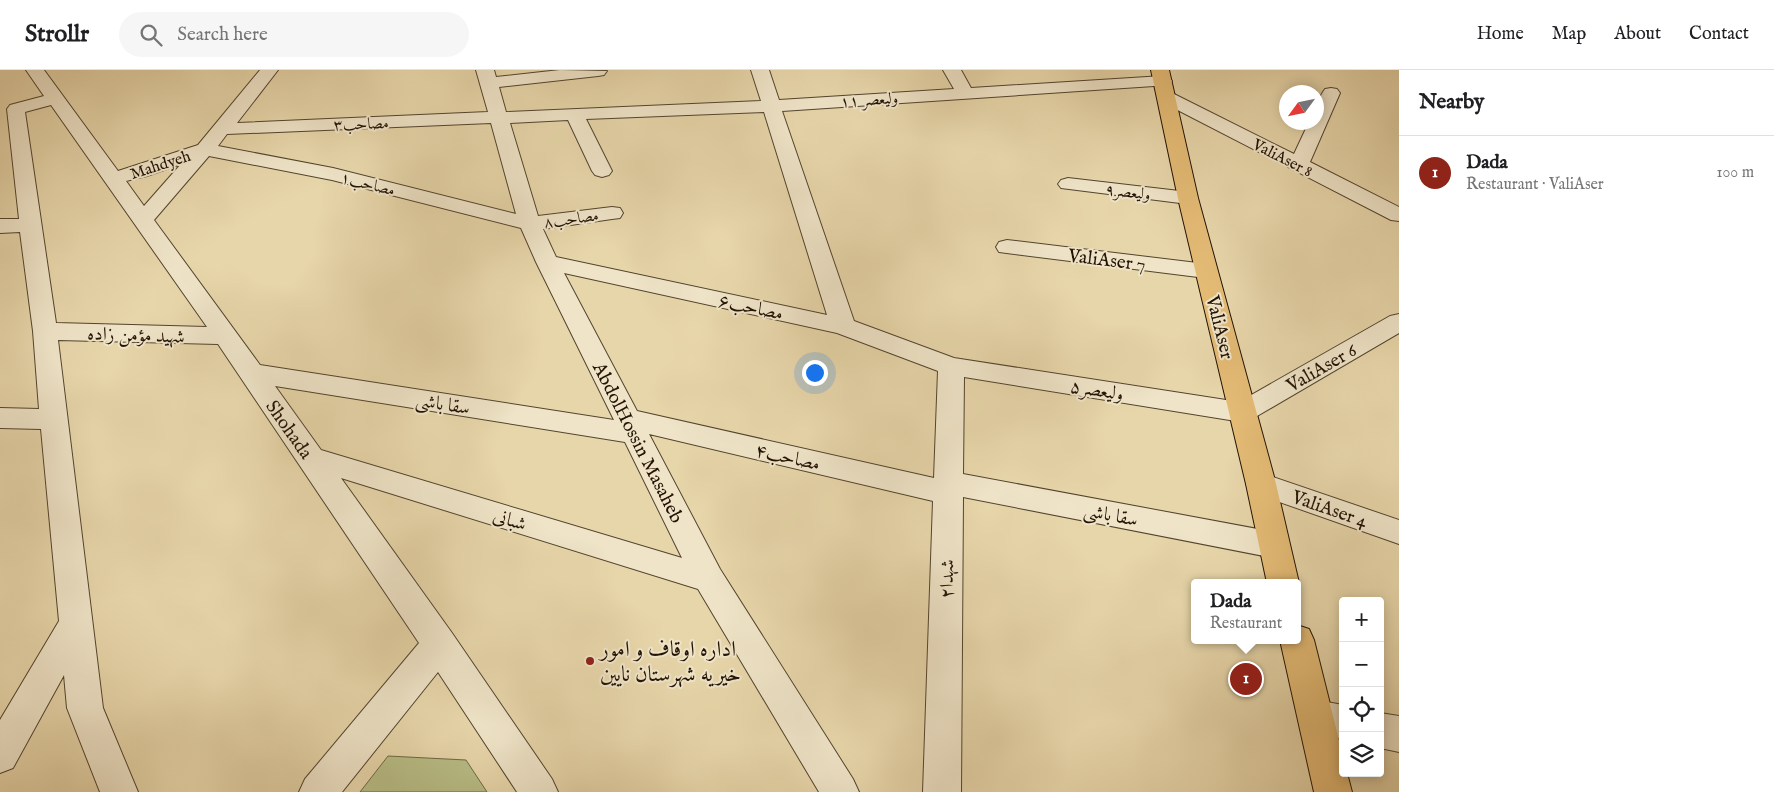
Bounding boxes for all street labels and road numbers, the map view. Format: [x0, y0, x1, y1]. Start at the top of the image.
street label: ولیعصر ۱۱ [839, 89, 899, 113]
street label: مصاحب۳ [333, 114, 389, 136]
street label: ValiAser 8 [1248, 135, 1315, 182]
street label: Mahdyeh [128, 147, 194, 185]
street label: مصاحب۱ [338, 169, 397, 201]
street label: ولیعصر۹ [1104, 180, 1151, 206]
street label: مصاحب۸ [542, 206, 600, 234]
street label: ValiAser 7 [1066, 244, 1147, 278]
street label: مصاحب۶ [716, 289, 785, 327]
street label: ValiAser [1199, 292, 1239, 362]
street label: شهید مؤمن زاده [87, 322, 185, 350]
street label: ValiAser 6 [1282, 339, 1362, 399]
street label: AbdolHossin Masaheb [586, 358, 688, 527]
street label: ولیعصر۵ [1068, 375, 1125, 407]
street label: سقا باشی [414, 389, 472, 421]
street label: Shohada [259, 396, 318, 465]
street label: مصاحب۴ [753, 439, 822, 477]
street label: ValiAser 4 [1287, 485, 1371, 534]
street label: سقا باشی [1081, 499, 1140, 533]
street label: شبانی [490, 505, 529, 537]
street label: شهدا۲ [936, 559, 960, 599]

